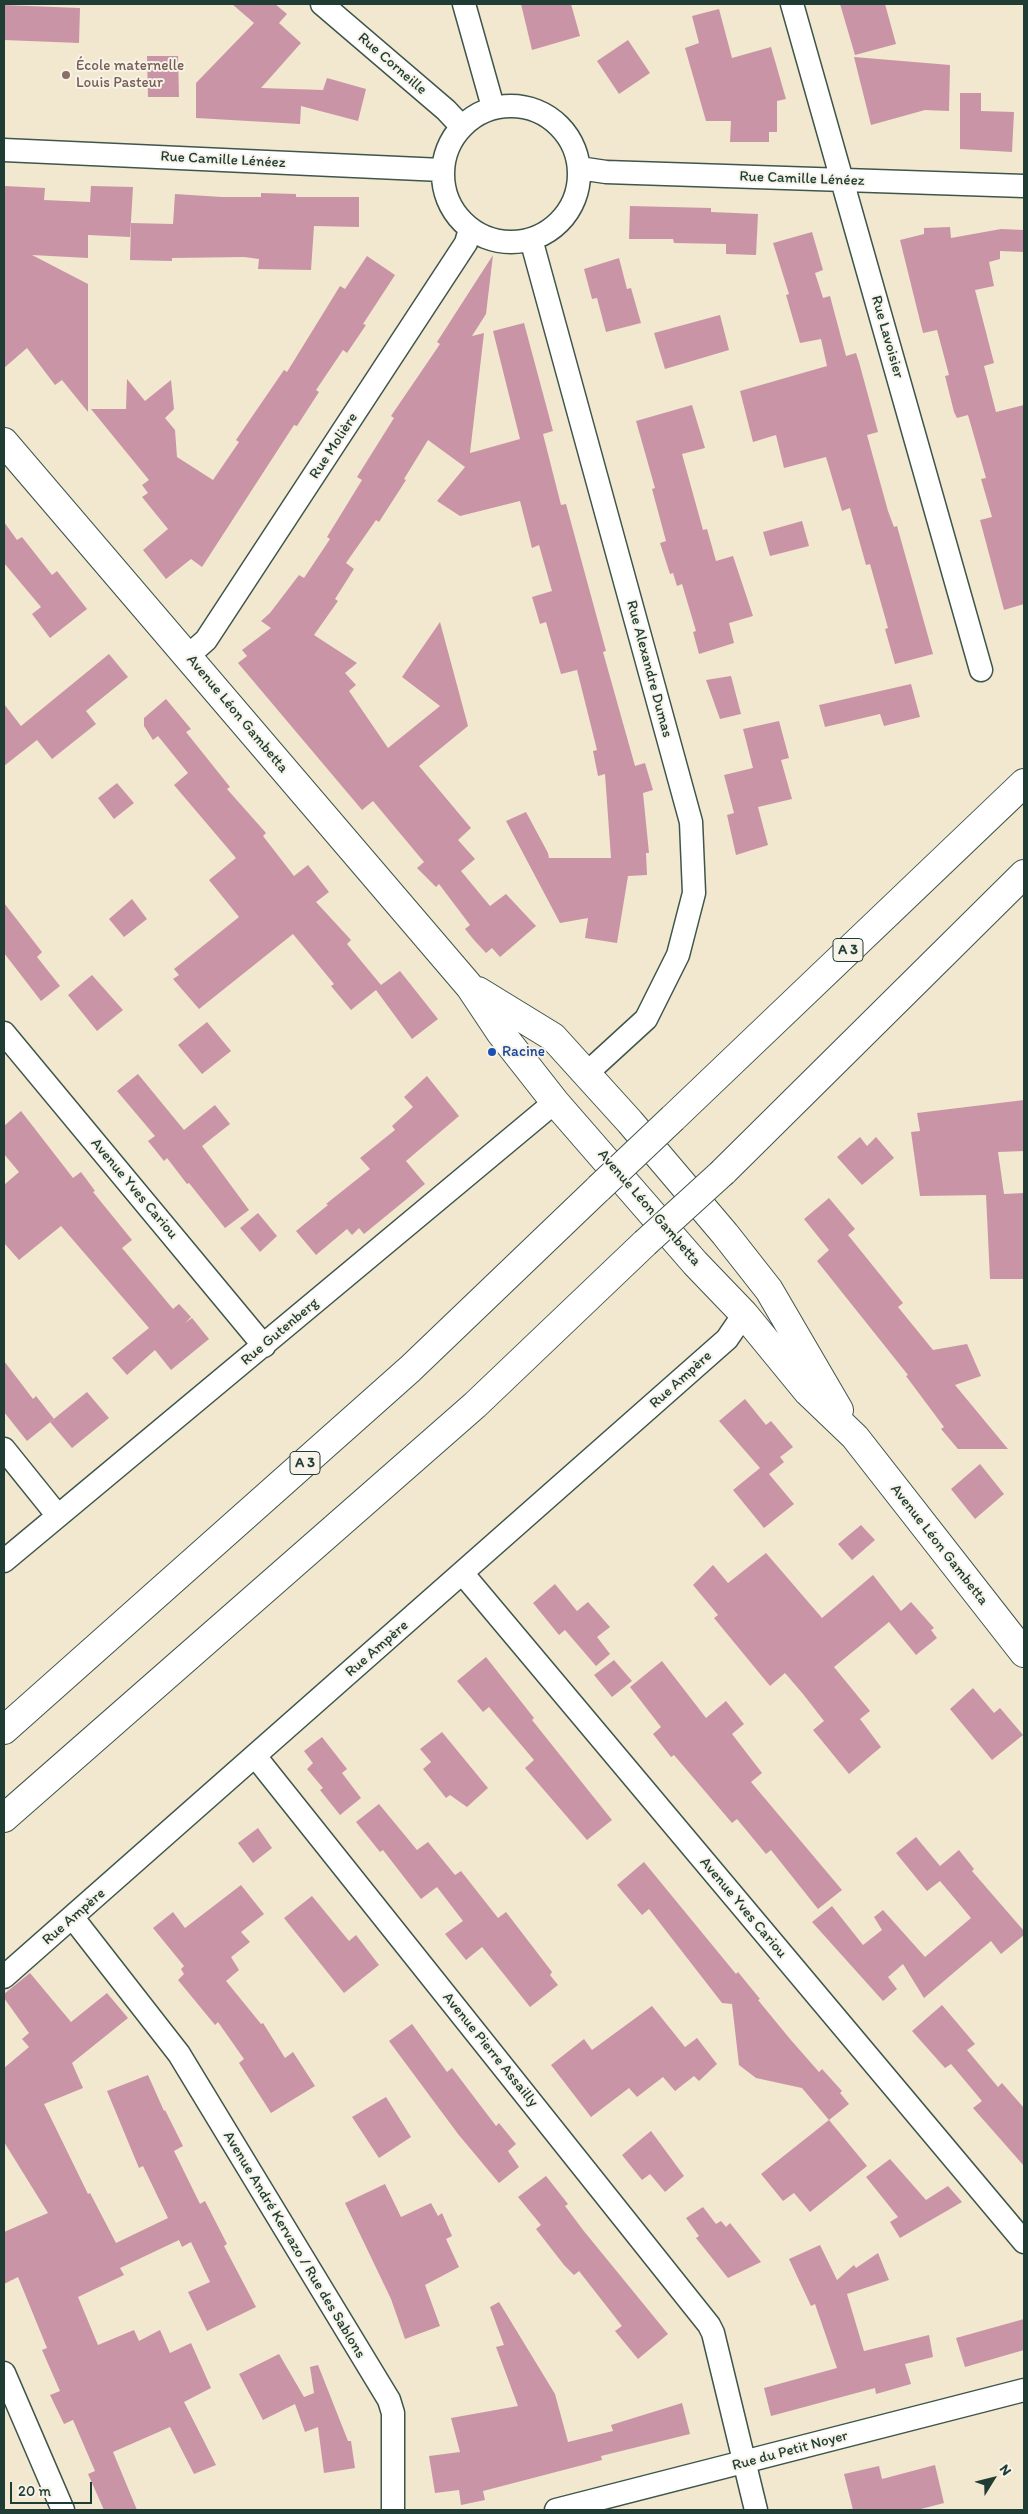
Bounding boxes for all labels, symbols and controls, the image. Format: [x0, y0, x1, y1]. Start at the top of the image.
street label: Rue Corneille [354, 29, 430, 99]
place label: École maternelle Louis Pasteur [76, 57, 184, 92]
marker: École maternelle Louis Pasteur [60, 69, 72, 81]
street label: Rue Camille Lénéez [160, 148, 286, 172]
street label: Rue Camille Lénéez [739, 168, 865, 190]
street label: Rue Lavoisier [867, 294, 907, 380]
street label: Rue Molière [306, 409, 362, 483]
street label: Rue Alexandre Dumas [622, 598, 676, 740]
street label: Avenue Léon Gambetta [182, 651, 292, 777]
road number: A 3 [833, 938, 863, 962]
place label: Racine [502, 1043, 545, 1061]
marker: Racine [486, 1046, 498, 1058]
street label: Avenue Yves Cariou [87, 1135, 181, 1243]
street label: Avenue Léon Gambetta [593, 1146, 705, 1270]
street label: Rue Gutenberg [237, 1294, 323, 1370]
street label: Rue Ampère [646, 1347, 716, 1413]
road number: A 3 [290, 1452, 320, 1475]
street label: Avenue Léon Gambetta [886, 1481, 992, 1609]
street label: Rue Ampère [342, 1617, 412, 1681]
street label: Avenue Yves Cariou [696, 1854, 790, 1962]
street label: Rue Ampère [39, 1885, 109, 1949]
street label: Avenue Pierre Assailly [438, 1989, 542, 2111]
street label: Avenue André Kervazo / Rue des Sablons [219, 2128, 369, 2362]
street label: Rue du Petit Noyer [730, 2427, 850, 2475]
north arrow [968, 2454, 1018, 2504]
text: N [996, 2461, 1015, 2479]
scale bar [12, 2472, 95, 2504]
text: 20 m [18, 2482, 51, 2500]

